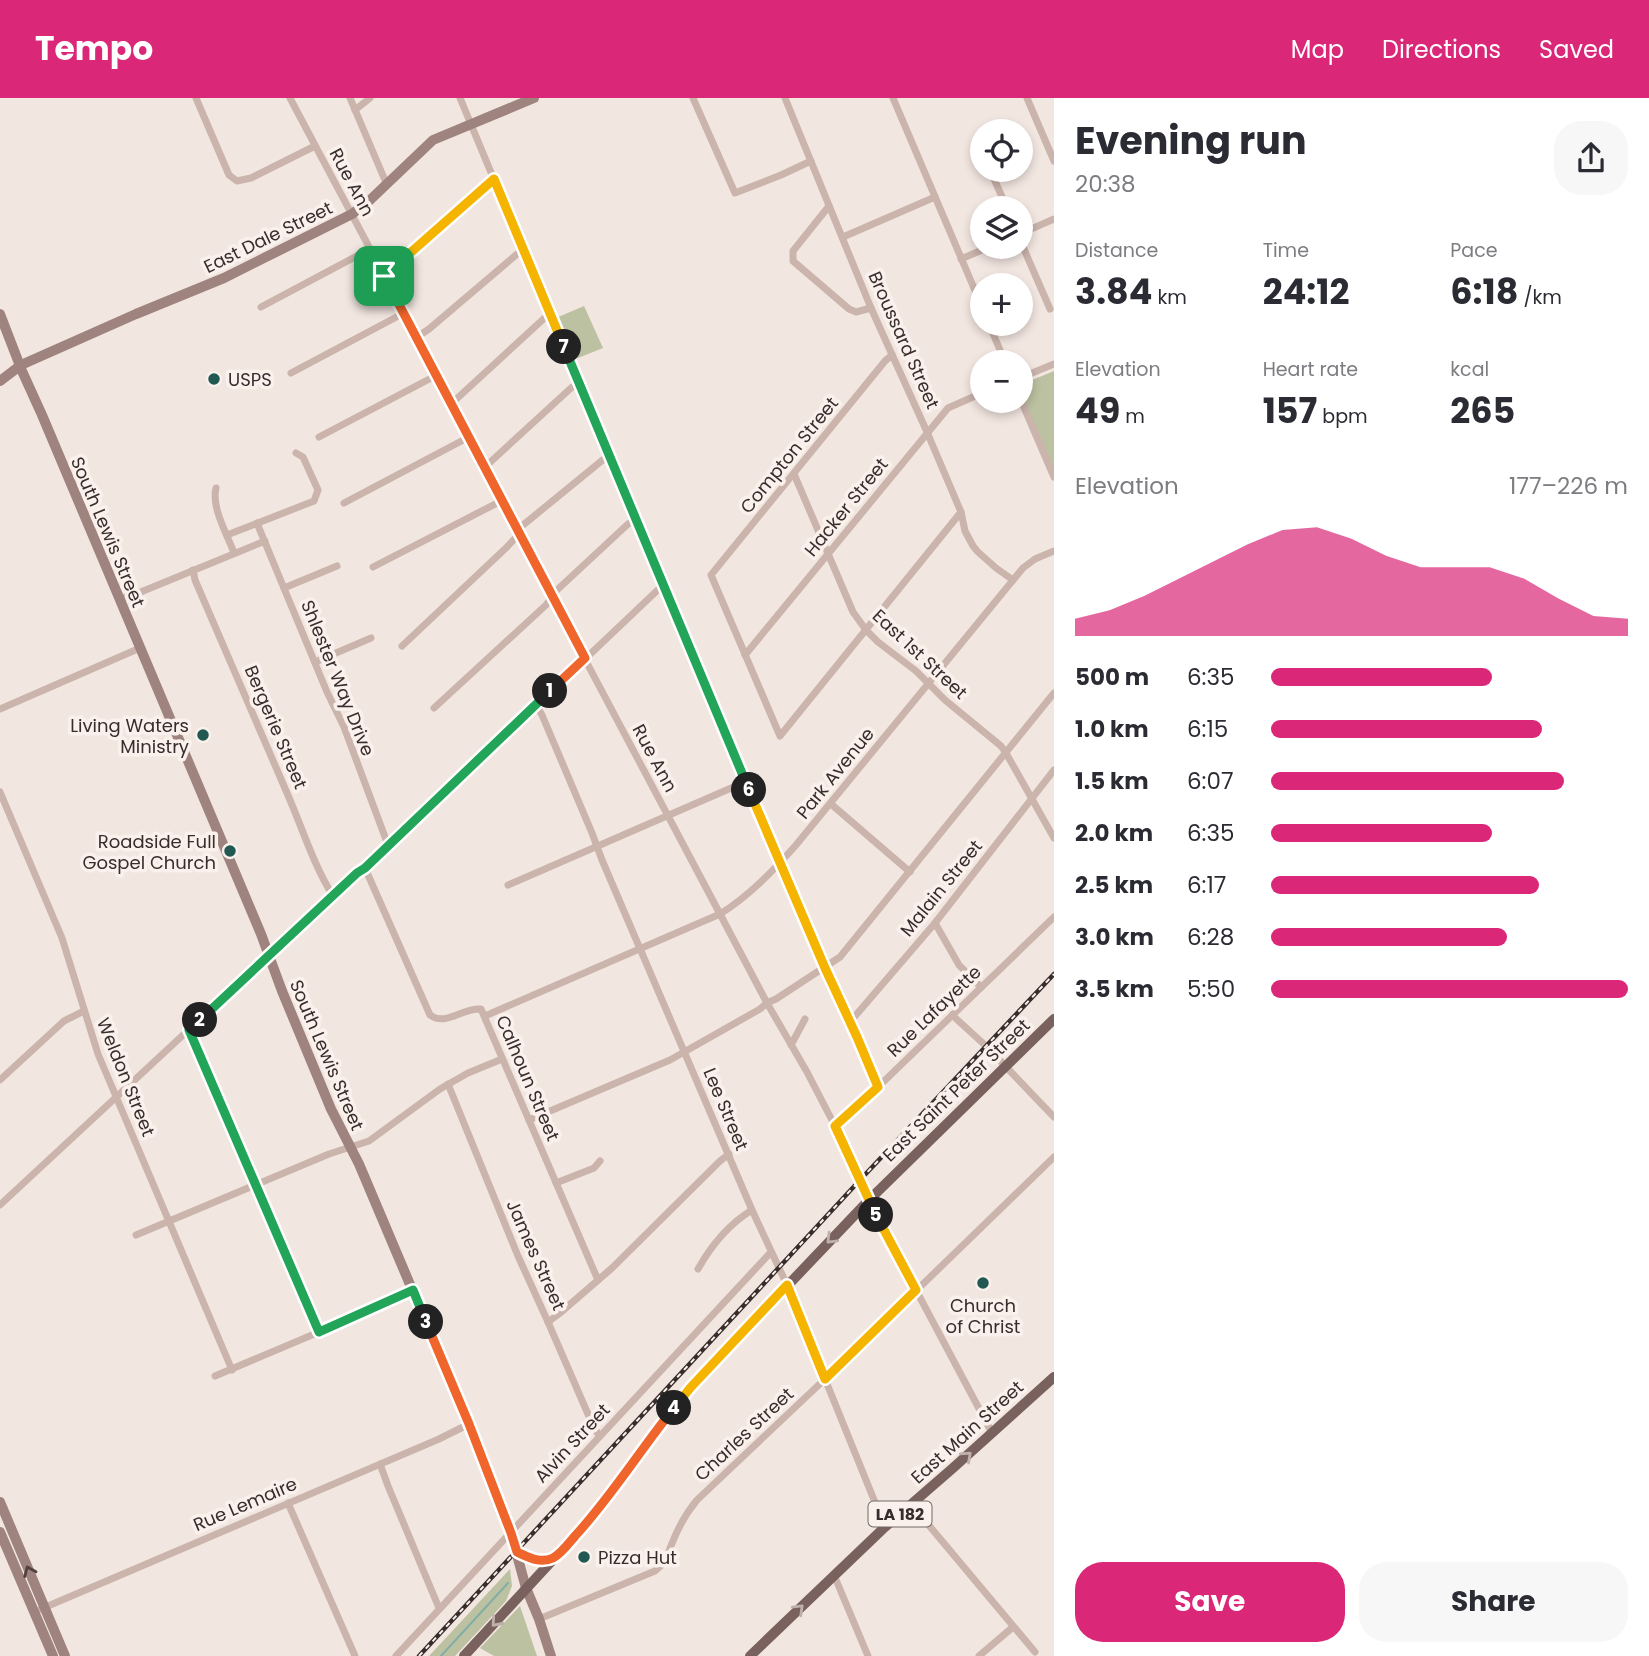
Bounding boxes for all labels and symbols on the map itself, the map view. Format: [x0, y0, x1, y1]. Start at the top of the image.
street label: Rue Ann [324, 144, 380, 220]
street label: East Dale Street [200, 195, 336, 279]
pin [354, 246, 414, 306]
street label: Broussard Street [862, 267, 946, 413]
pin: 7 [546, 330, 582, 364]
place label: USPS [228, 367, 272, 392]
marker: USPS [206, 371, 222, 387]
street label: Compton Street [734, 391, 844, 519]
street label: Hacker Street [798, 452, 894, 562]
street label: South Lewis Street [65, 453, 151, 611]
street label: Shlester Way Drive [295, 596, 381, 760]
street label: East 1st Street [867, 603, 973, 705]
street label: Bergerie Street [239, 661, 313, 793]
pin: 1 [532, 674, 568, 708]
place label: Living Waters Ministry [70, 713, 189, 759]
street label: Rue Ann [627, 720, 683, 796]
street label: Park Avenue [790, 722, 880, 824]
marker: Living Waters Ministry [195, 727, 211, 743]
pin: 6 [732, 772, 766, 808]
place label: Roadside Full Gospel Church [82, 829, 216, 875]
street label: Malain Street [894, 834, 988, 942]
marker: Roadside Full Gospel Church [222, 843, 238, 859]
street label: Rue Lafayette [881, 960, 987, 1062]
street label: South Lewis Street [284, 976, 370, 1134]
pin: 2 [182, 1002, 218, 1038]
street label: Calhoun Street [490, 1011, 566, 1145]
street label: East Saint Peter Street [877, 1013, 1035, 1167]
street label: Weldon Street [91, 1014, 161, 1140]
street label: Lee Street [697, 1064, 755, 1154]
street label: James Street [501, 1196, 571, 1314]
pin: 5 [858, 1198, 894, 1232]
one-way arrow [826, 1230, 839, 1243]
marker: Church of Christ [975, 1275, 991, 1291]
place label: Church of Christ [946, 1293, 1020, 1339]
pin: 3 [408, 1304, 444, 1340]
street label: East Main Street [905, 1375, 1029, 1489]
street label: Charles Street [689, 1382, 799, 1486]
pin: 4 [656, 1390, 692, 1426]
street label: Alvin Street [529, 1398, 615, 1488]
one-way arrow [959, 1452, 972, 1464]
street label: Rue Lemaire [189, 1471, 301, 1537]
road number: LA 182 [869, 1502, 932, 1526]
place label: Pizza Hut [598, 1545, 677, 1570]
marker: Pizza Hut [576, 1549, 592, 1565]
one-way arrow [23, 1565, 37, 1578]
one-way arrow [791, 1605, 804, 1618]
one-way arrow [491, 1614, 504, 1627]

